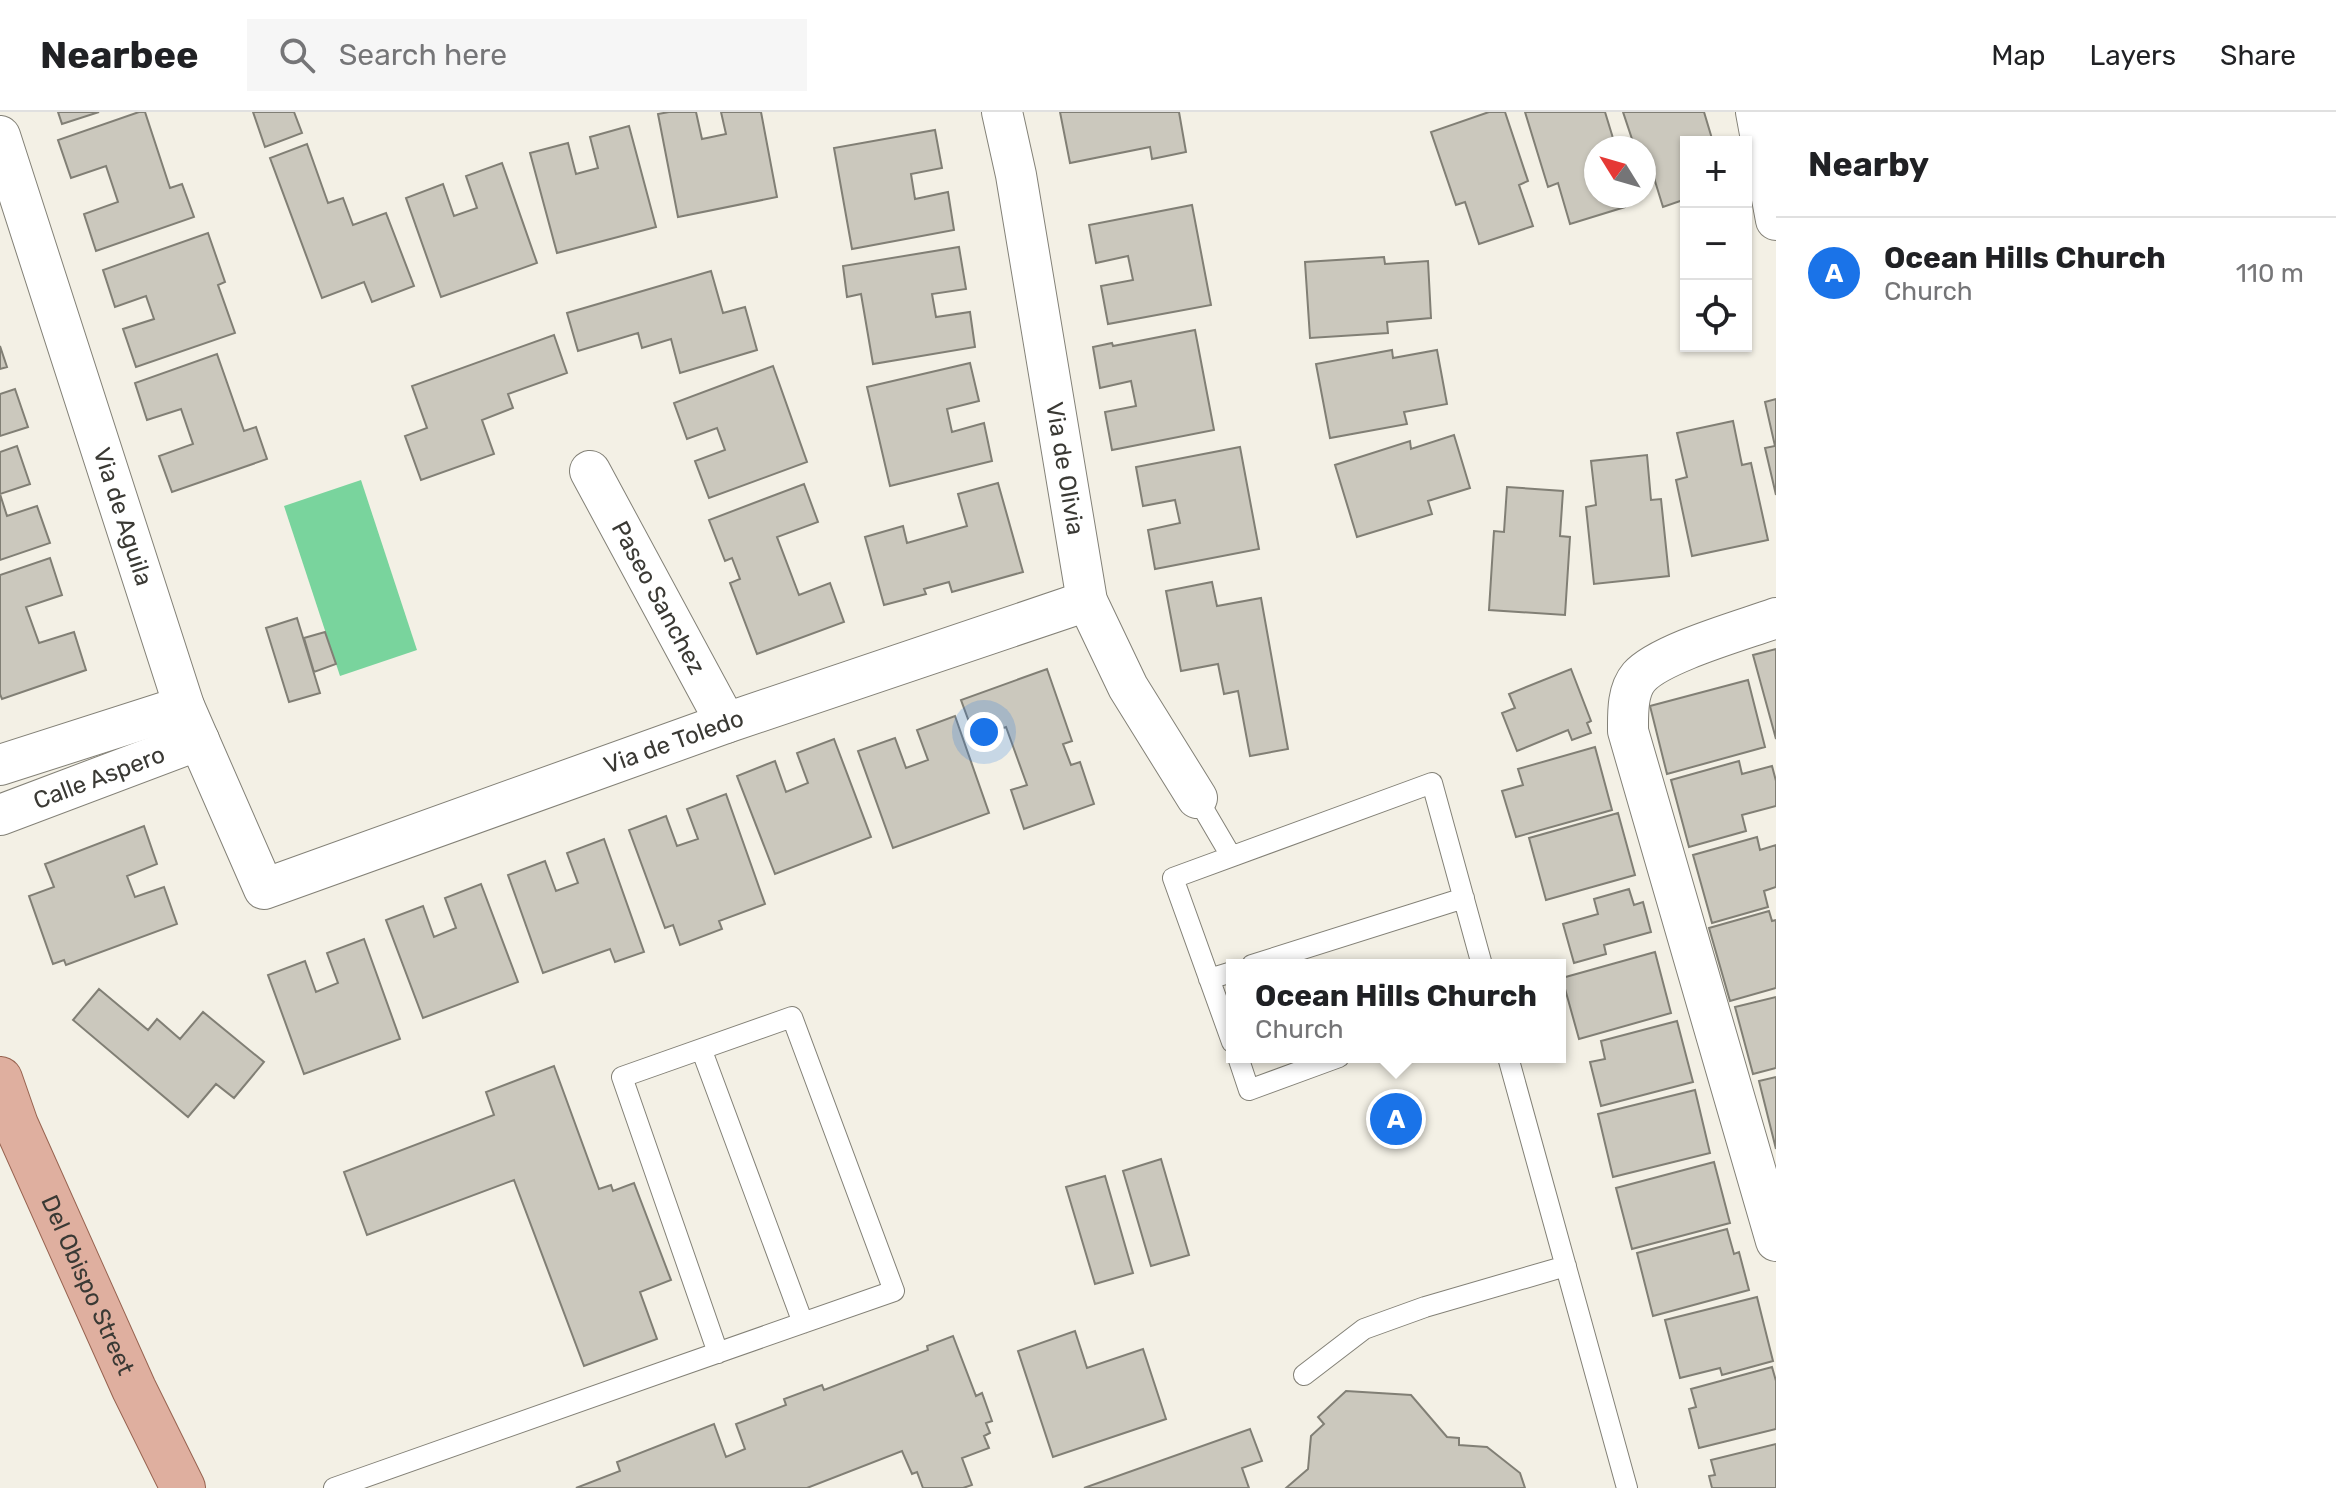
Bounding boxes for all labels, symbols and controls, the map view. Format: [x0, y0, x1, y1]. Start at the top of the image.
search box [247, 19, 807, 91]
text: Nearbee [40, 32, 199, 78]
icon: search [275, 33, 319, 77]
text: Search here [339, 37, 507, 73]
text: Map [1991, 39, 2046, 72]
text: Layers [2090, 39, 2176, 72]
text: Share [2220, 39, 2296, 72]
north arrow [1584, 136, 1656, 208]
map controls [1680, 136, 1752, 352]
button: + [1680, 136, 1752, 208]
text: Nearby [1808, 144, 1929, 185]
button: − [1680, 208, 1752, 280]
text: Ocean Hills Church [1884, 240, 2166, 276]
text: A [1825, 258, 1843, 289]
text: 110 m [2236, 258, 2304, 289]
text: Church [1884, 276, 1973, 307]
button: locate [1680, 280, 1752, 352]
street label: Via de Olivia [1040, 400, 1090, 537]
street label: Via de Aguila [88, 444, 158, 589]
street label: Paseo Sanchez [606, 516, 711, 679]
street label: Via de Toledo [600, 704, 747, 780]
your location [964, 712, 1004, 752]
street label: Calle Aspero [29, 740, 169, 815]
popup [1226, 959, 1566, 1063]
text: Ocean Hills Church [1255, 978, 1537, 1014]
text: Church [1255, 1014, 1344, 1045]
pin: A [1370, 1089, 1422, 1149]
street label: Del Obispo Street [35, 1191, 140, 1379]

